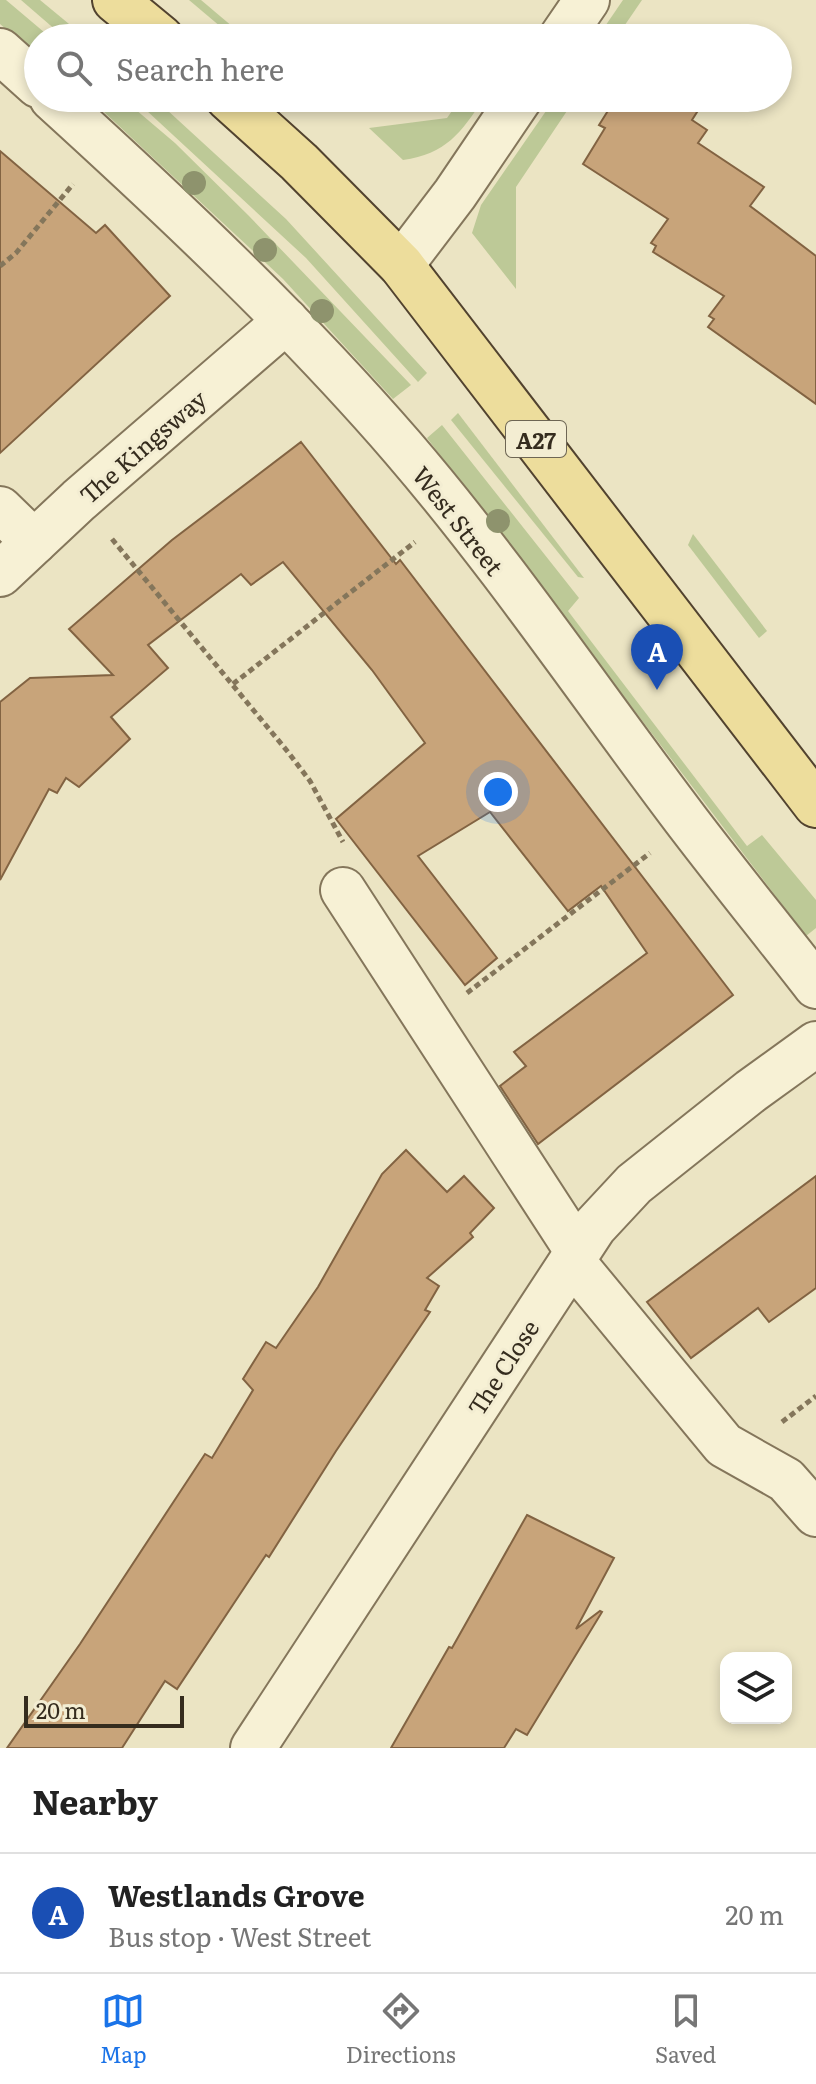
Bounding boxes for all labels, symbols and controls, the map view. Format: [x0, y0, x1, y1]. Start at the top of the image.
search box [24, 24, 792, 112]
icon: search [52, 46, 96, 90]
text: Search here [116, 46, 284, 90]
street label: The Kingsway [71, 381, 213, 511]
road number: A27 [506, 421, 566, 457]
street label: West Street [405, 458, 513, 582]
pin: A [631, 624, 683, 690]
your location [478, 772, 518, 812]
street label: The Close [458, 1312, 546, 1422]
map controls [720, 1652, 792, 1724]
button: layers [720, 1652, 792, 1724]
scale bar [24, 1692, 184, 1728]
text: 20 m [36, 1693, 86, 1726]
text: Nearby [32, 1775, 158, 1825]
text: Westlands Grove [108, 1872, 365, 1916]
text: A [48, 1894, 68, 1933]
text: 20 m [725, 1894, 784, 1933]
text: Bus stop · West Street [108, 1916, 371, 1955]
tab: Map [100, 1989, 147, 2070]
tab: Directions [346, 1989, 456, 2070]
tab: Saved [655, 1989, 716, 2070]

